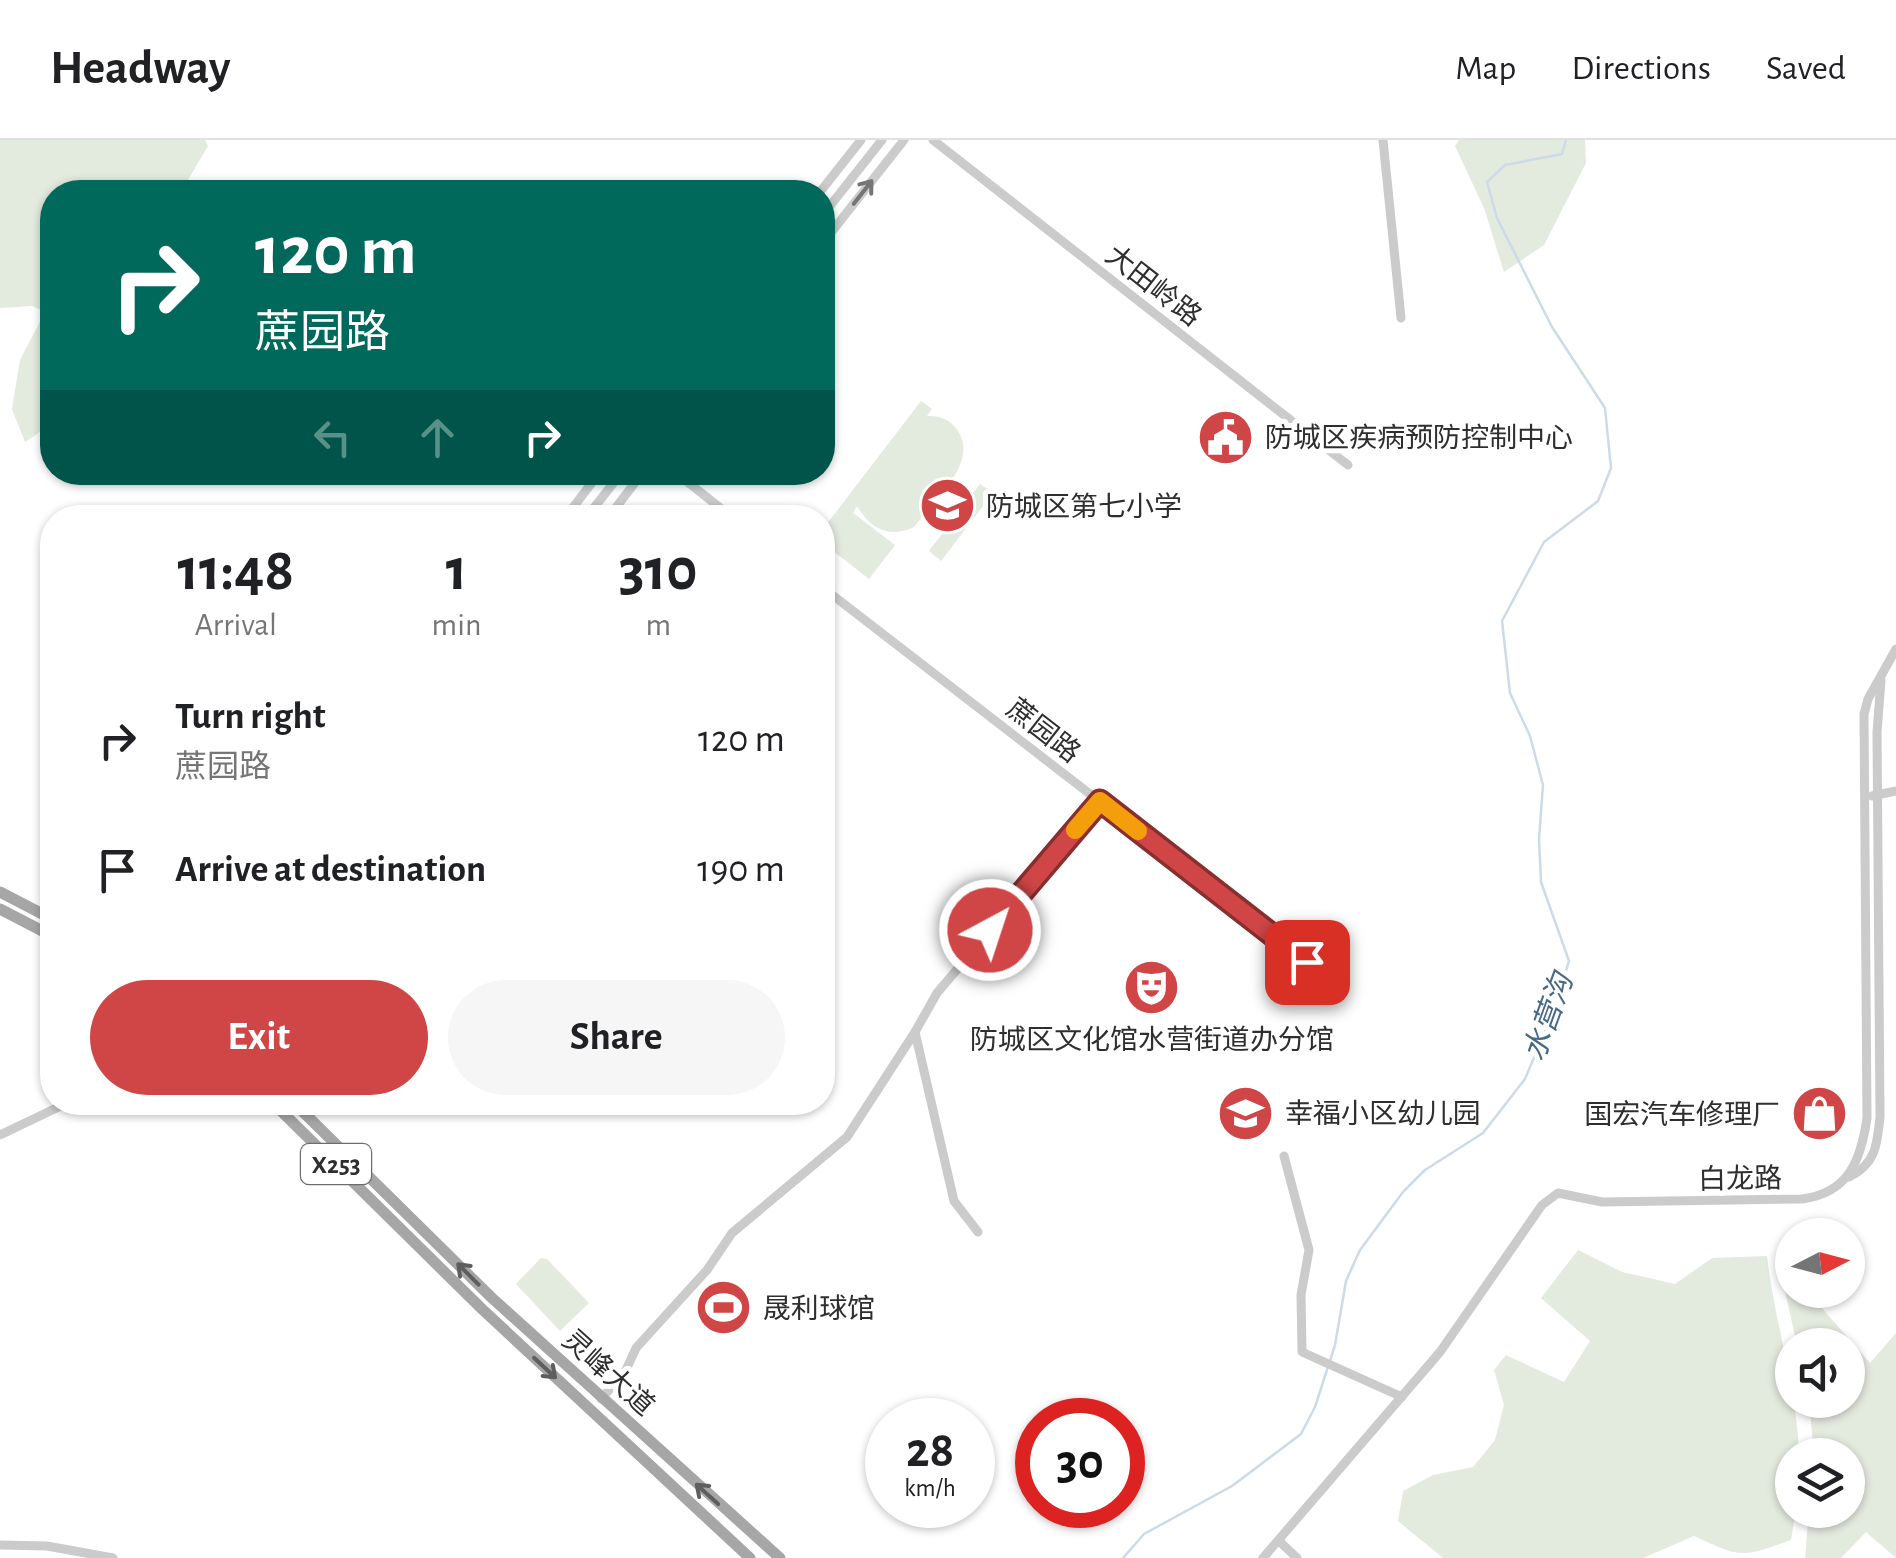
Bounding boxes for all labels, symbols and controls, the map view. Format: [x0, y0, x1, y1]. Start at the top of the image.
text: Headway [50, 45, 231, 93]
text: Map [1455, 51, 1516, 86]
text: Directions [1571, 51, 1711, 86]
text: Saved [1766, 51, 1846, 86]
one-way arrow [853, 179, 874, 206]
text: 120 m [255, 217, 417, 287]
icon: right [90, 220, 220, 350]
street label: 大田岭路 [1100, 239, 1207, 332]
text: 蔗园路 [255, 311, 390, 356]
public building icon: 防城区疾病预防控制中心 [1196, 407, 1256, 467]
icon: left [305, 410, 360, 465]
icon: ahead [410, 410, 465, 465]
icon: right [515, 410, 570, 465]
place label: 防城区疾病预防控制中心 [1265, 423, 1573, 453]
school or university icon: 防城区第七小学 [917, 476, 977, 536]
place label: 防城区第七小学 [986, 492, 1182, 522]
text: 11:48 [177, 541, 294, 601]
text: 1 [446, 541, 467, 601]
text: 310 [619, 541, 698, 601]
text: Arrival [195, 609, 277, 641]
text: min [432, 609, 481, 641]
text: m [645, 609, 671, 641]
street label: 蔗园路 [1001, 693, 1086, 768]
text: Turn right [175, 698, 325, 736]
icon: right [90, 713, 145, 768]
text: 120 m [698, 721, 785, 759]
text: 蔗园路 [175, 751, 271, 783]
icon: arrive [90, 843, 145, 898]
text: Arrive at destination [175, 851, 486, 889]
text: 190 m [697, 851, 785, 889]
position arrow [938, 878, 1042, 982]
pin [1265, 920, 1350, 1005]
icon: arrive [1280, 935, 1335, 990]
theatre icon: 防城区文化馆水营街道办分馆 [1122, 958, 1182, 1018]
water label: 水营沟 [1518, 966, 1579, 1065]
button: Exit [90, 980, 428, 1095]
button: Share [448, 980, 785, 1095]
place label: 防城区文化馆水营街道办分馆 [970, 1025, 1334, 1055]
school or university icon: 幸福小区幼儿园 [1216, 1083, 1276, 1143]
shop icon: 国宏汽车修理厂 [1789, 1084, 1849, 1144]
place label: 幸福小区幼儿园 [1285, 1099, 1481, 1129]
place label: 国宏汽车修理厂 [1584, 1100, 1780, 1130]
road number: X253 [301, 1144, 371, 1184]
street label: 白龙路 [1698, 1163, 1782, 1195]
north arrow [1775, 1218, 1865, 1308]
map controls [1775, 1218, 1865, 1528]
one-way arrow [456, 1262, 480, 1286]
sports icon: 晟利球馆 [694, 1278, 754, 1338]
place label: 晟利球馆 [763, 1294, 875, 1324]
street label: 灵峰大道 [557, 1324, 660, 1421]
button: sound [1775, 1328, 1865, 1418]
one-way arrow [532, 1356, 557, 1379]
speed limit sign: 30 [1015, 1398, 1145, 1528]
text: 28 [906, 1426, 954, 1476]
button: layers [1775, 1438, 1865, 1528]
text: km/h [904, 1476, 956, 1501]
one-way arrow [695, 1482, 720, 1505]

